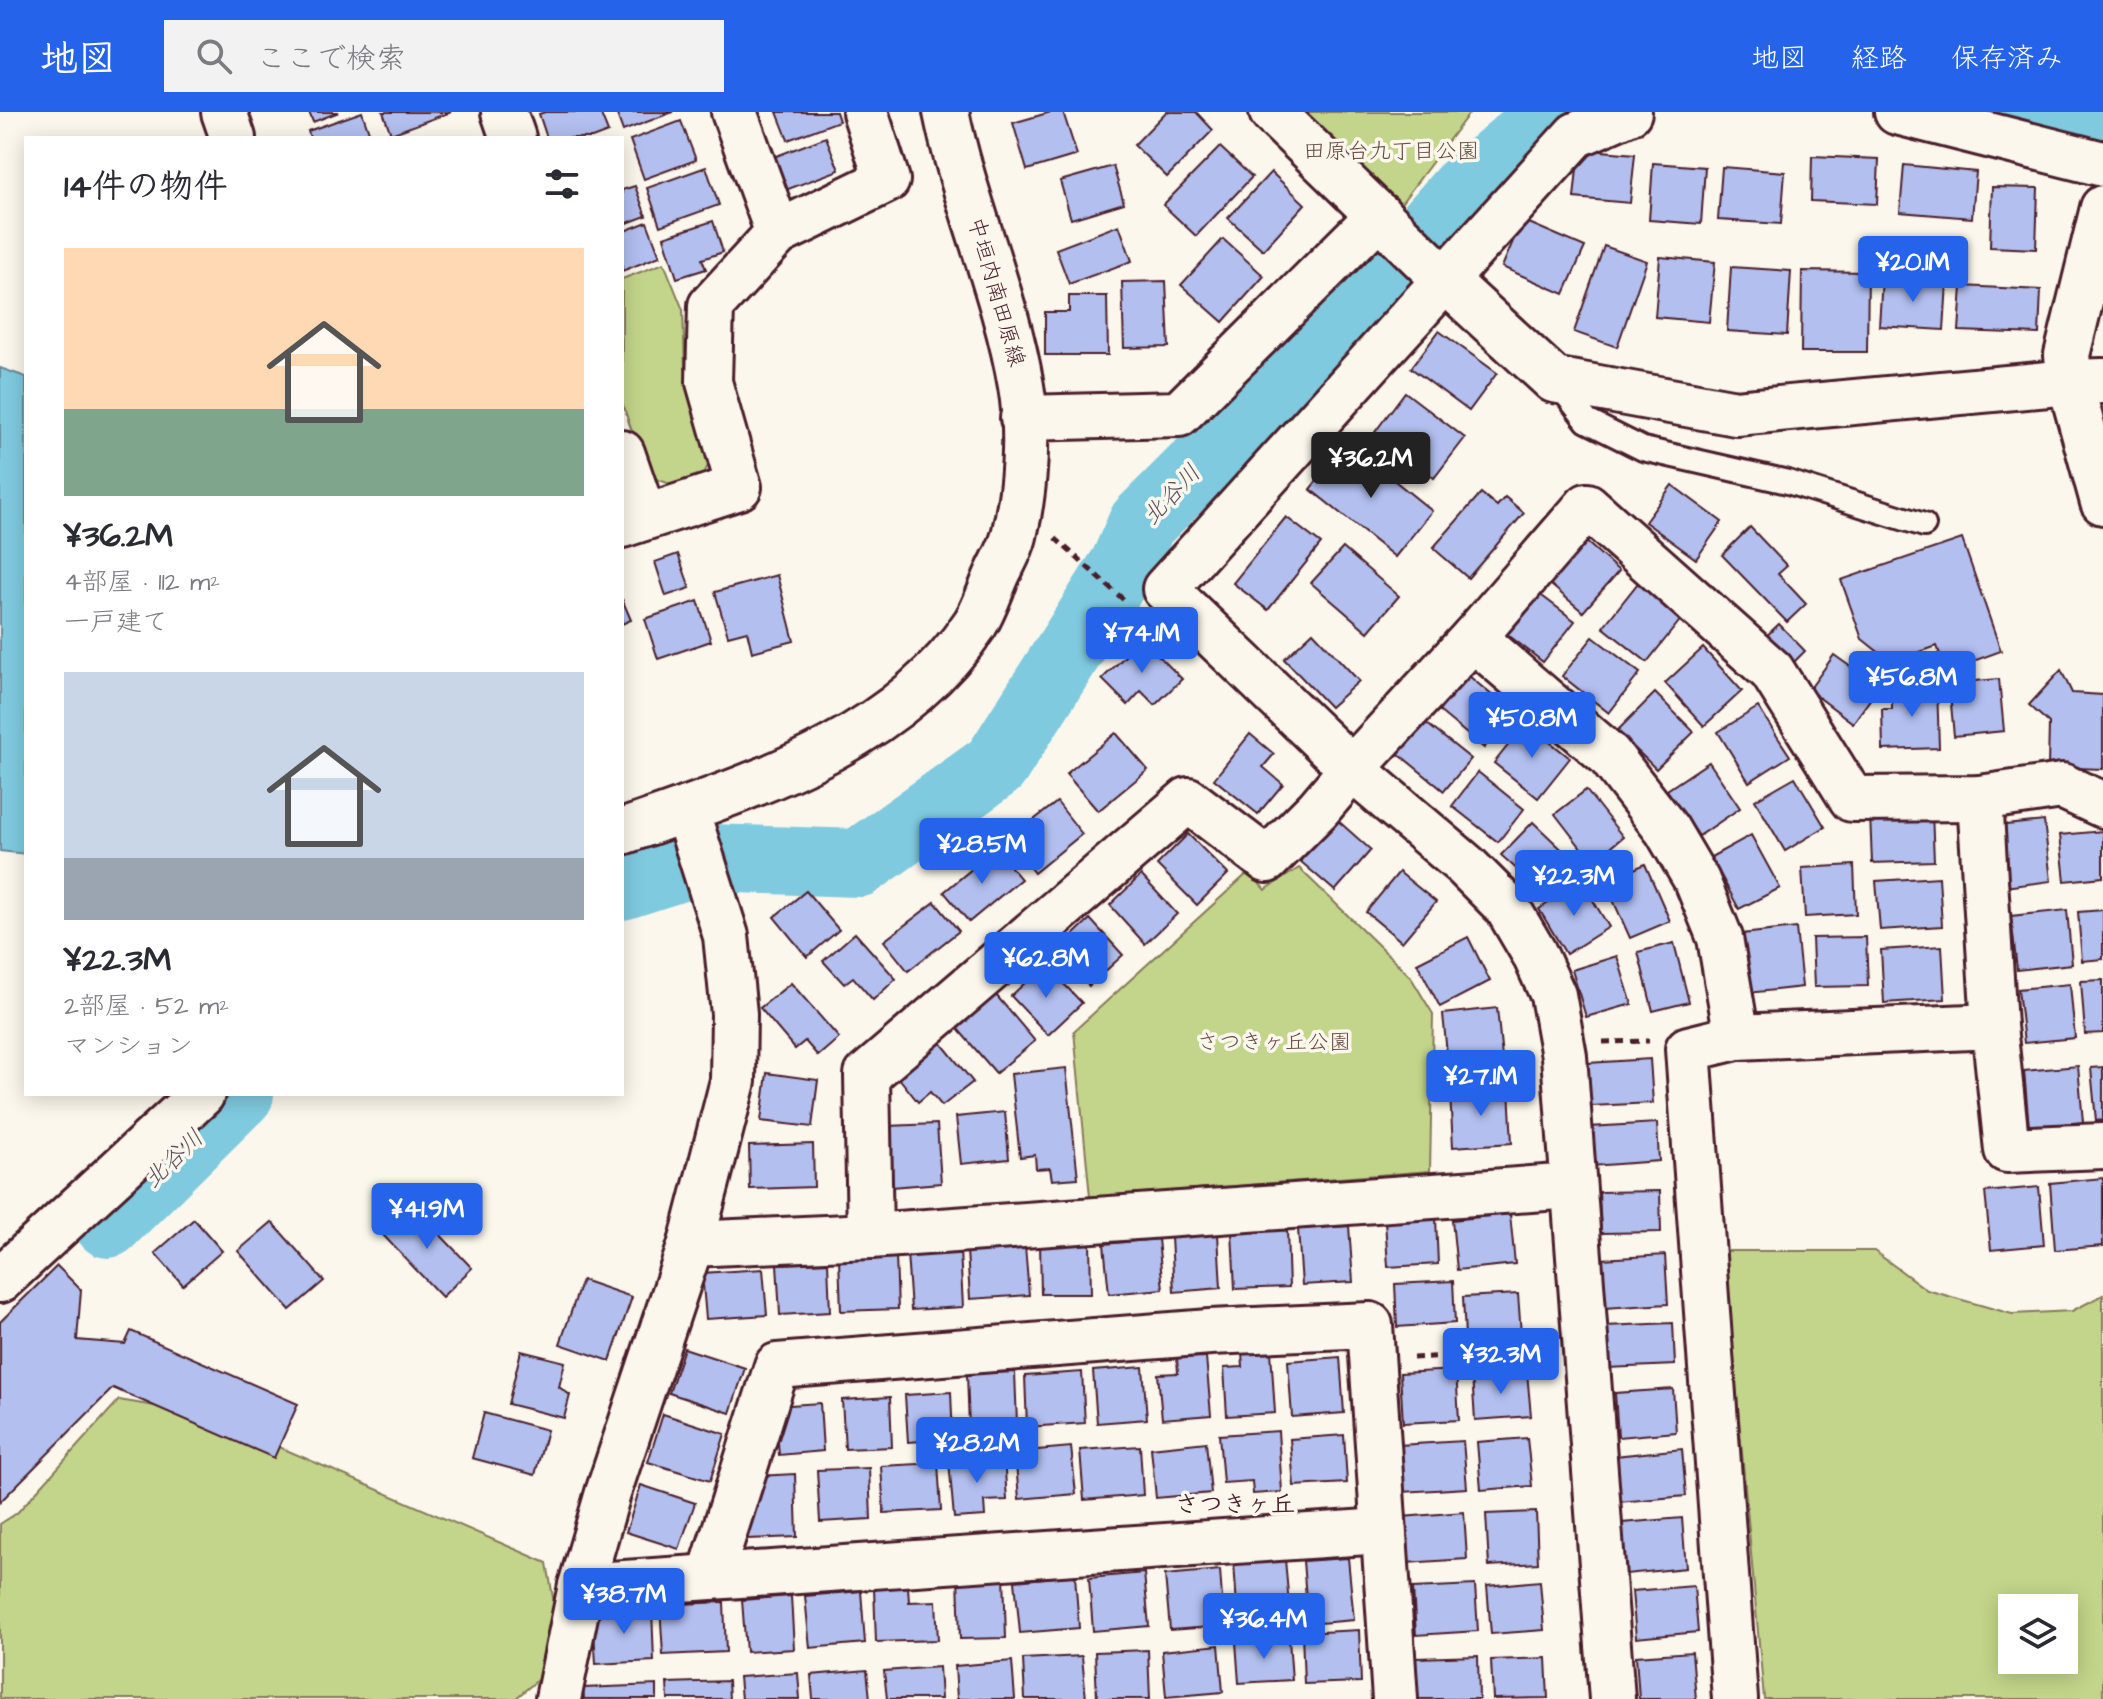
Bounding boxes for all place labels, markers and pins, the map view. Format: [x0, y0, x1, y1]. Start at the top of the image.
pin: ¥20.1M [1848, 236, 1978, 304]
pin: ¥36.2M [1306, 432, 1436, 500]
pin: ¥74.1M [1077, 607, 1207, 675]
pin: ¥56.8M [1847, 651, 1977, 719]
pin: ¥50.8M [1467, 692, 1597, 760]
pin: ¥28.5M [917, 818, 1047, 886]
pin: ¥22.3M [1509, 850, 1639, 918]
pin: ¥62.8M [981, 932, 1111, 1000]
pin: ¥27.1M [1416, 1050, 1546, 1118]
pin: ¥41.9M [362, 1183, 492, 1251]
pin: ¥32.3M [1436, 1328, 1566, 1396]
pin: ¥28.2M [912, 1417, 1042, 1485]
pin: ¥38.7M [559, 1568, 689, 1636]
pin: ¥36.4M [1199, 1593, 1329, 1661]

